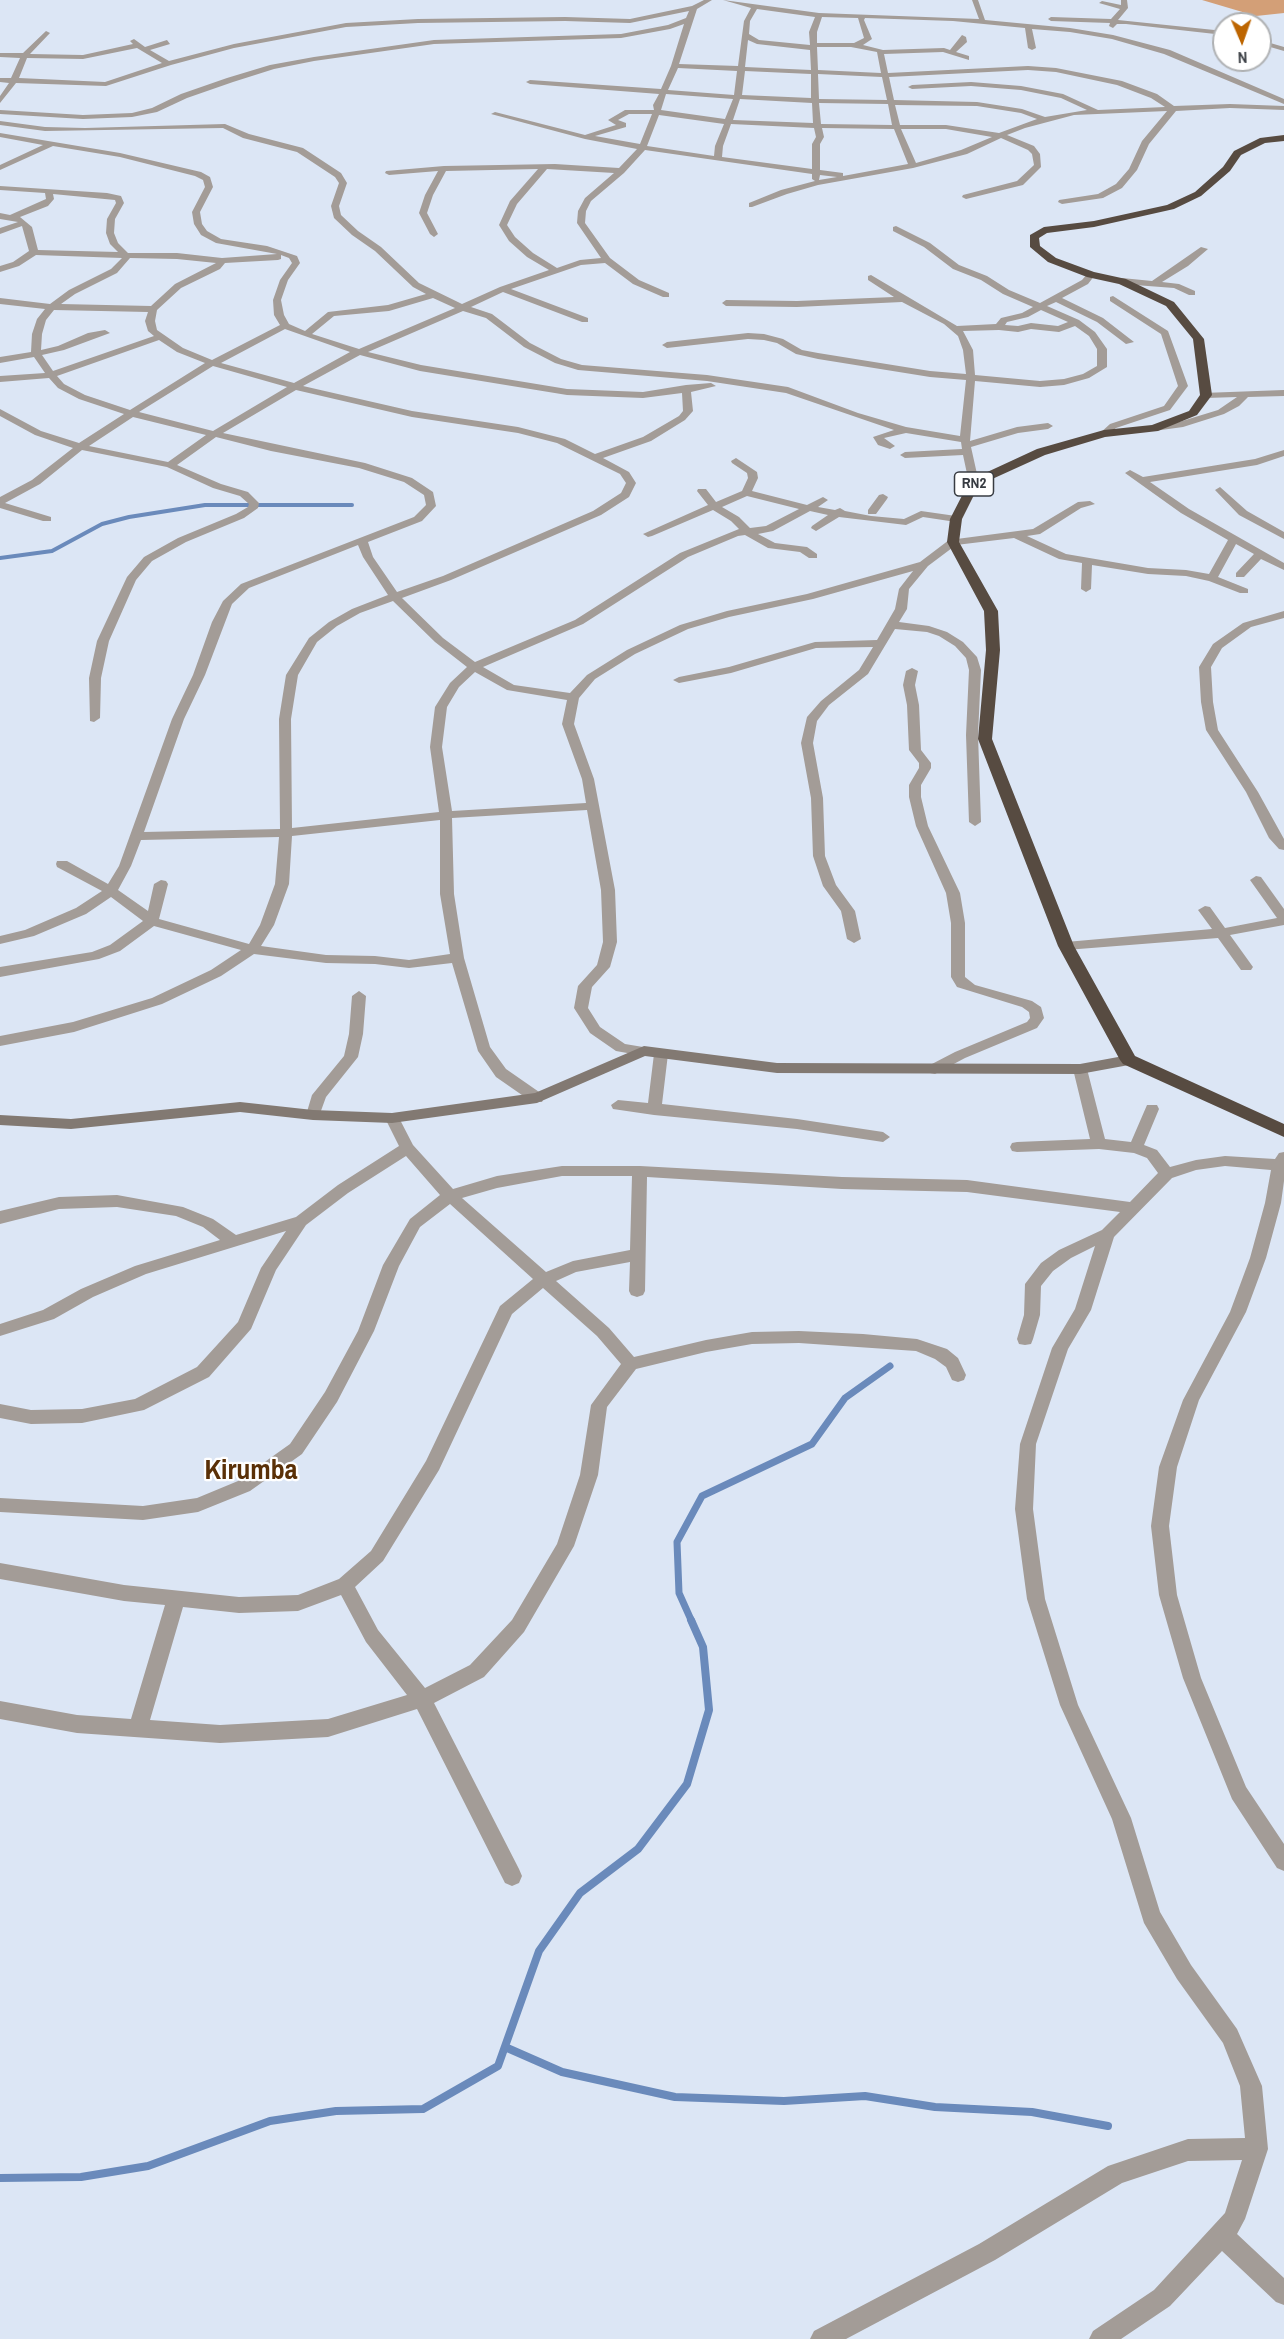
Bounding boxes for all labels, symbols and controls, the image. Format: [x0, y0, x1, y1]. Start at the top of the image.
north arrow [1212, 12, 1272, 72]
text: N [1237, 47, 1248, 69]
road number: RN2 [954, 472, 994, 496]
district label: Kirumba [204, 1454, 298, 1488]

